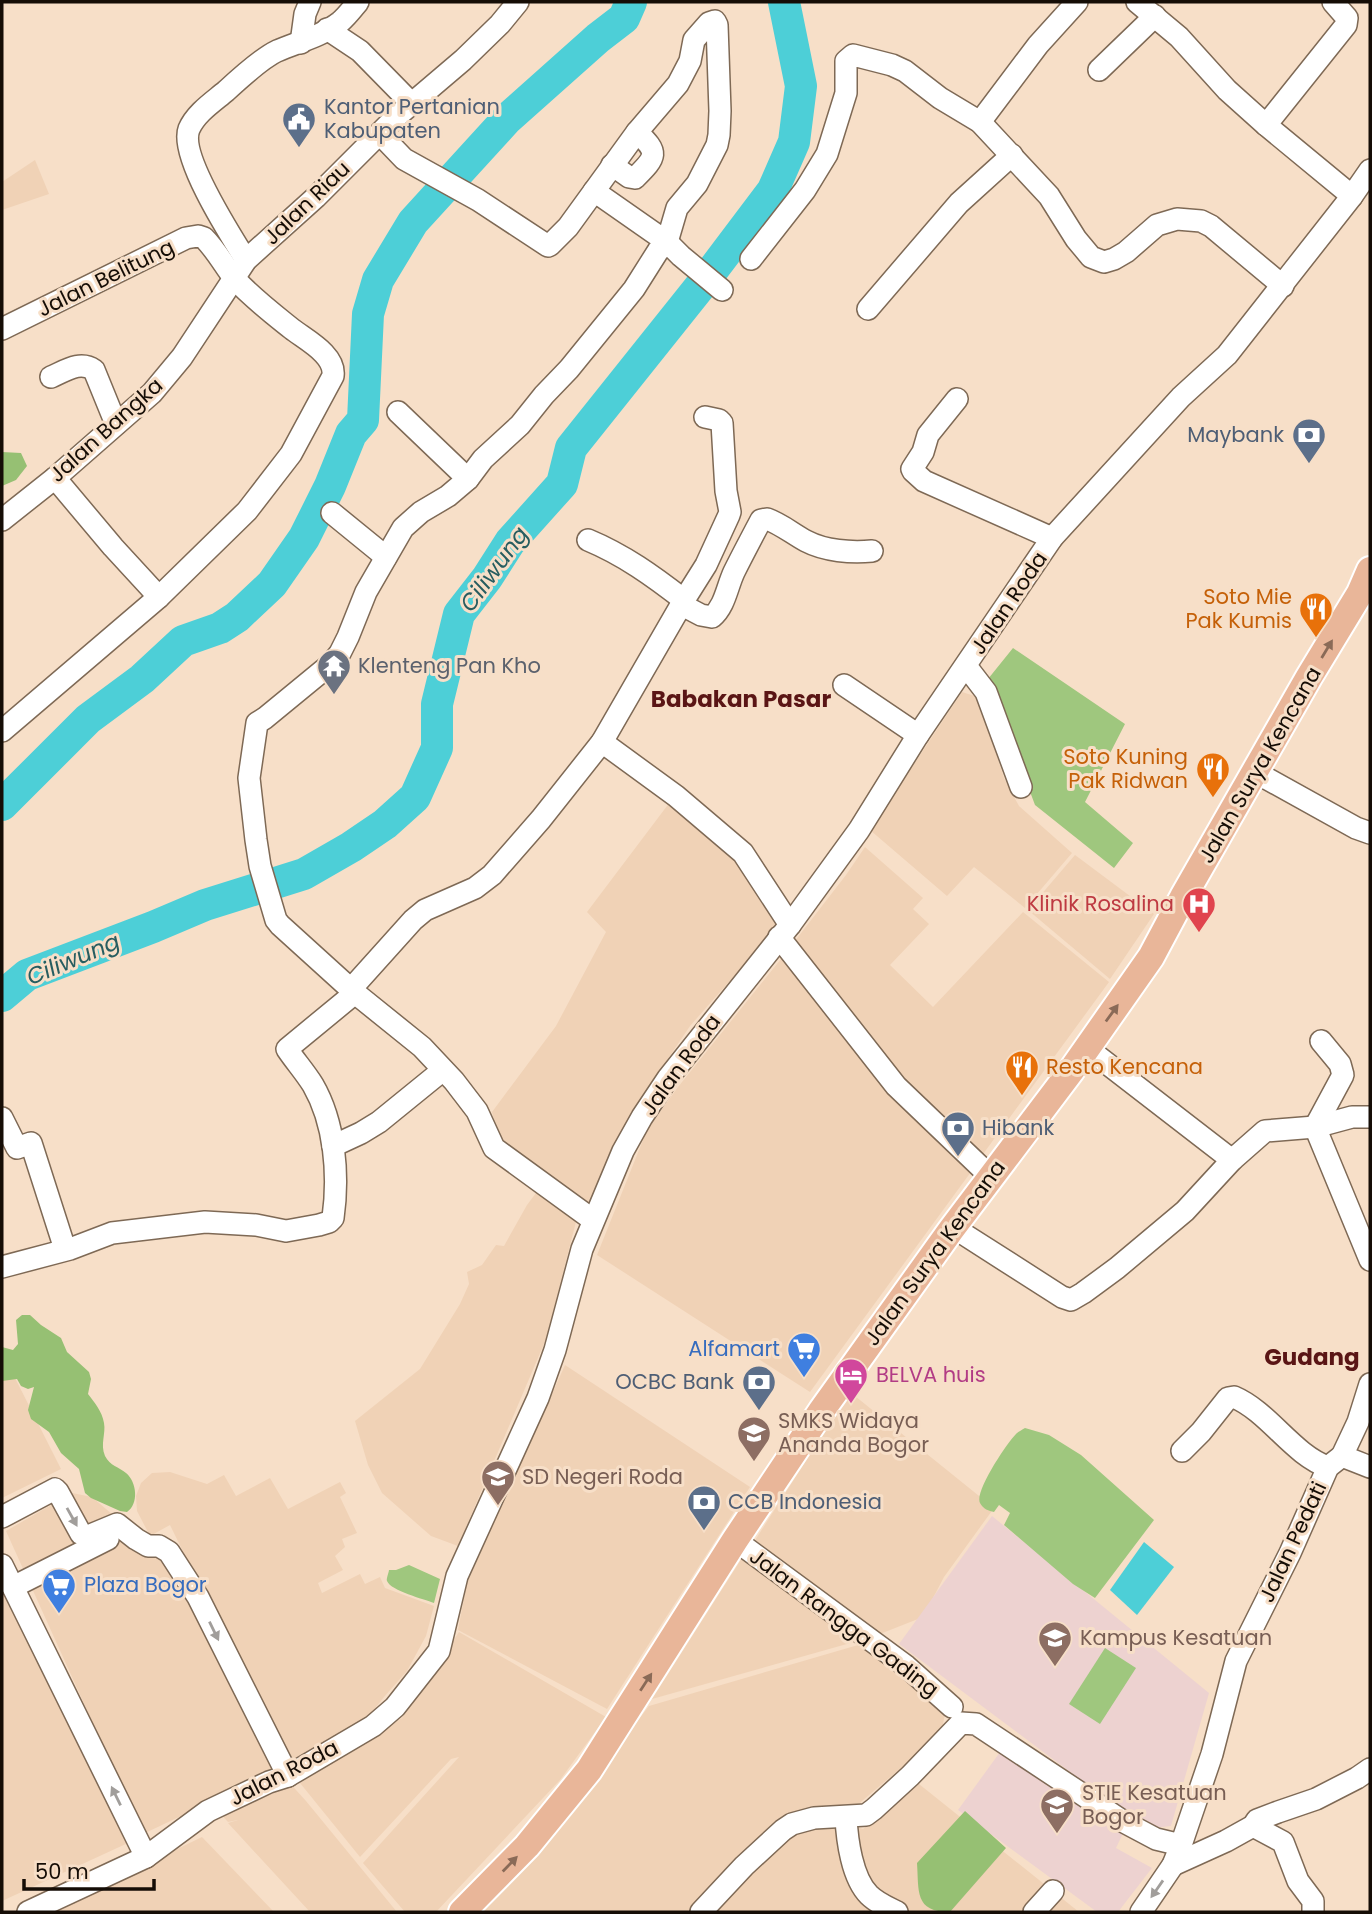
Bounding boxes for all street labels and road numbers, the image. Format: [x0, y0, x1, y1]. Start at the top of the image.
street label: Jalan Riau [257, 154, 356, 251]
street label: Jalan Belitung [33, 232, 179, 323]
street label: Jalan Bangka [43, 371, 169, 488]
street label: Jalan Roda [963, 546, 1054, 660]
street label: Jalan Surya Kencana [1191, 661, 1328, 868]
street label: Jalan Roda [634, 1008, 727, 1121]
street label: Jalan Surya Kencana [857, 1154, 1012, 1351]
street label: Jalan Pedati [1252, 1477, 1333, 1607]
street label: Jalan Rangga Gading [744, 1542, 945, 1703]
street label: Jalan Roda [224, 1733, 343, 1812]

